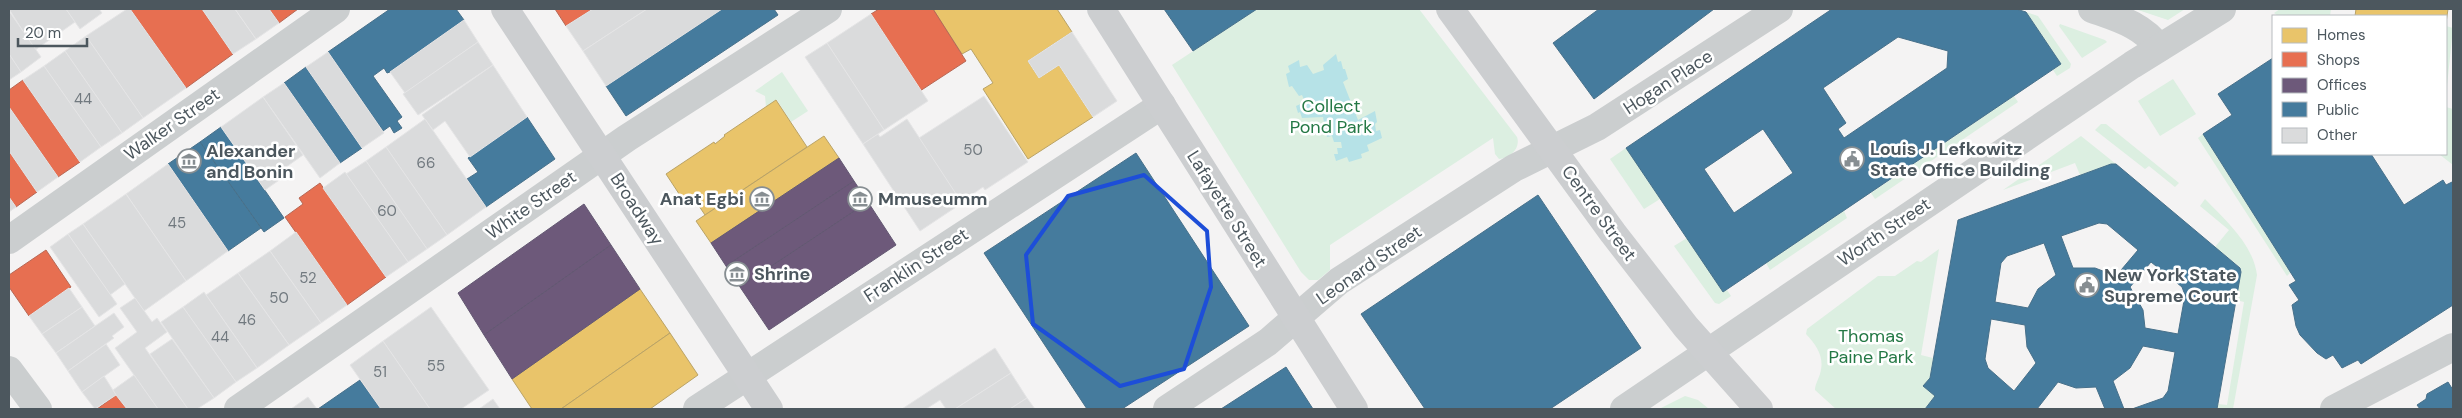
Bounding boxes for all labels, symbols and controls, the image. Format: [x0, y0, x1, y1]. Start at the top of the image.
scale bar [18, 15, 86, 47]
legend [2272, 15, 2447, 155]
text: 20 m [25, 23, 61, 43]
text: Homes [2317, 25, 2366, 45]
street label: Hogan Place [1619, 44, 1717, 120]
text: Shops [2317, 50, 2360, 70]
text: Offices [2317, 75, 2367, 95]
street label: Walker Street [119, 82, 225, 166]
house number: 44 [74, 89, 92, 109]
park label: Collect Pond Park [1290, 94, 1372, 139]
text: Public [2317, 100, 2359, 120]
text: Other [2317, 125, 2358, 145]
place label: Louis J. Lefkowitz State Office Building [1870, 137, 2050, 182]
place label: Alexander and Bonin [206, 139, 295, 184]
house number: 50 [963, 140, 983, 160]
street label: Lafayette Street [1181, 146, 1273, 272]
public building icon: Louis J. Lefkowitz State Office Building [1839, 146, 1865, 172]
museum icon: Alexander and Bonin [176, 148, 202, 174]
house number: 66 [417, 153, 435, 173]
street label: Centre Street [1556, 160, 1642, 266]
street label: White Street [481, 165, 581, 245]
street label: Broadway [605, 168, 669, 250]
museum icon: Anat Egbi [749, 186, 775, 212]
museum icon: Mmuseumm [847, 186, 873, 212]
place label: Anat Egbi [660, 187, 744, 211]
place label: Mmuseumm [878, 187, 987, 211]
street label: Worth Street [1833, 192, 1935, 272]
house number: 60 [377, 201, 397, 221]
house number: 45 [168, 213, 186, 233]
street label: Leonard Street [1312, 220, 1426, 310]
street label: Franklin Street [859, 222, 973, 308]
museum icon: Shrine [724, 261, 750, 287]
place label: Shrine [754, 262, 810, 286]
place label: New York State Supreme Court [2104, 263, 2238, 308]
house number: 52 [299, 268, 317, 288]
public building icon: New York State Supreme Court [2074, 272, 2100, 298]
house number: 50 [269, 288, 289, 308]
house number: 46 [238, 310, 256, 330]
park label: Thomas Paine Park [1828, 324, 1914, 369]
house number: 44 [211, 327, 229, 347]
house number: 55 [427, 356, 445, 376]
house number: 51 [373, 362, 387, 382]

